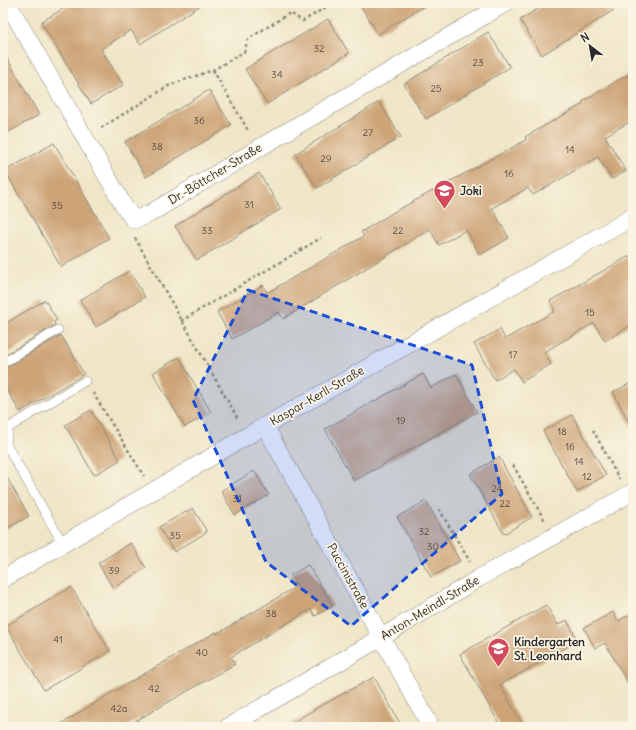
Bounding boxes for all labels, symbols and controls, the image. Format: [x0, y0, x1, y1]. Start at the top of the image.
north arrow [570, 26, 610, 66]
text: N [578, 29, 592, 45]
house number: 32 [313, 42, 325, 55]
house number: 23 [472, 56, 484, 69]
house number: 34 [271, 68, 283, 81]
house number: 25 [430, 82, 442, 95]
house number: 36 [193, 114, 205, 127]
house number: 27 [363, 126, 373, 139]
house number: 38 [151, 140, 163, 153]
street label: Dr.-Böttcher-Straße [165, 140, 264, 207]
house number: 14 [565, 143, 575, 156]
house number: 29 [320, 152, 332, 165]
house number: 16 [504, 167, 514, 180]
school or university icon: Joki [431, 178, 457, 211]
place label: Joki [460, 183, 482, 198]
house number: 31 [244, 198, 254, 211]
house number: 35 [51, 199, 63, 212]
house number: 33 [201, 224, 213, 237]
house number: 22 [393, 224, 404, 237]
house number: 15 [585, 306, 595, 319]
house number: 17 [509, 348, 518, 361]
street label: Kaspar-Kerll-Straße [267, 362, 367, 429]
house number: 19 [396, 414, 406, 427]
house number: 18 [557, 425, 567, 438]
house number: 16 [565, 440, 575, 453]
house number: 14 [574, 455, 584, 468]
house number: 12 [582, 470, 592, 483]
house number: 24 [491, 482, 503, 495]
house number: 31 [232, 492, 242, 505]
house number: 22 [500, 497, 511, 510]
house number: 32 [418, 525, 430, 538]
house number: 35 [169, 529, 181, 542]
street label: Puccinistraße [324, 540, 373, 611]
house number: 30 [427, 540, 439, 553]
house number: 39 [108, 564, 120, 577]
street label: Anton-Meindl-Straße [378, 572, 482, 643]
house number: 38 [265, 607, 277, 620]
house number: 41 [53, 633, 63, 646]
place label: Kindergarten St. Leonhard [514, 634, 585, 663]
school or university icon: Kindergarten St. Leonhard [485, 636, 511, 669]
house number: 40 [196, 646, 208, 659]
house number: 42 [148, 682, 160, 695]
house number: 42a [111, 702, 128, 715]

